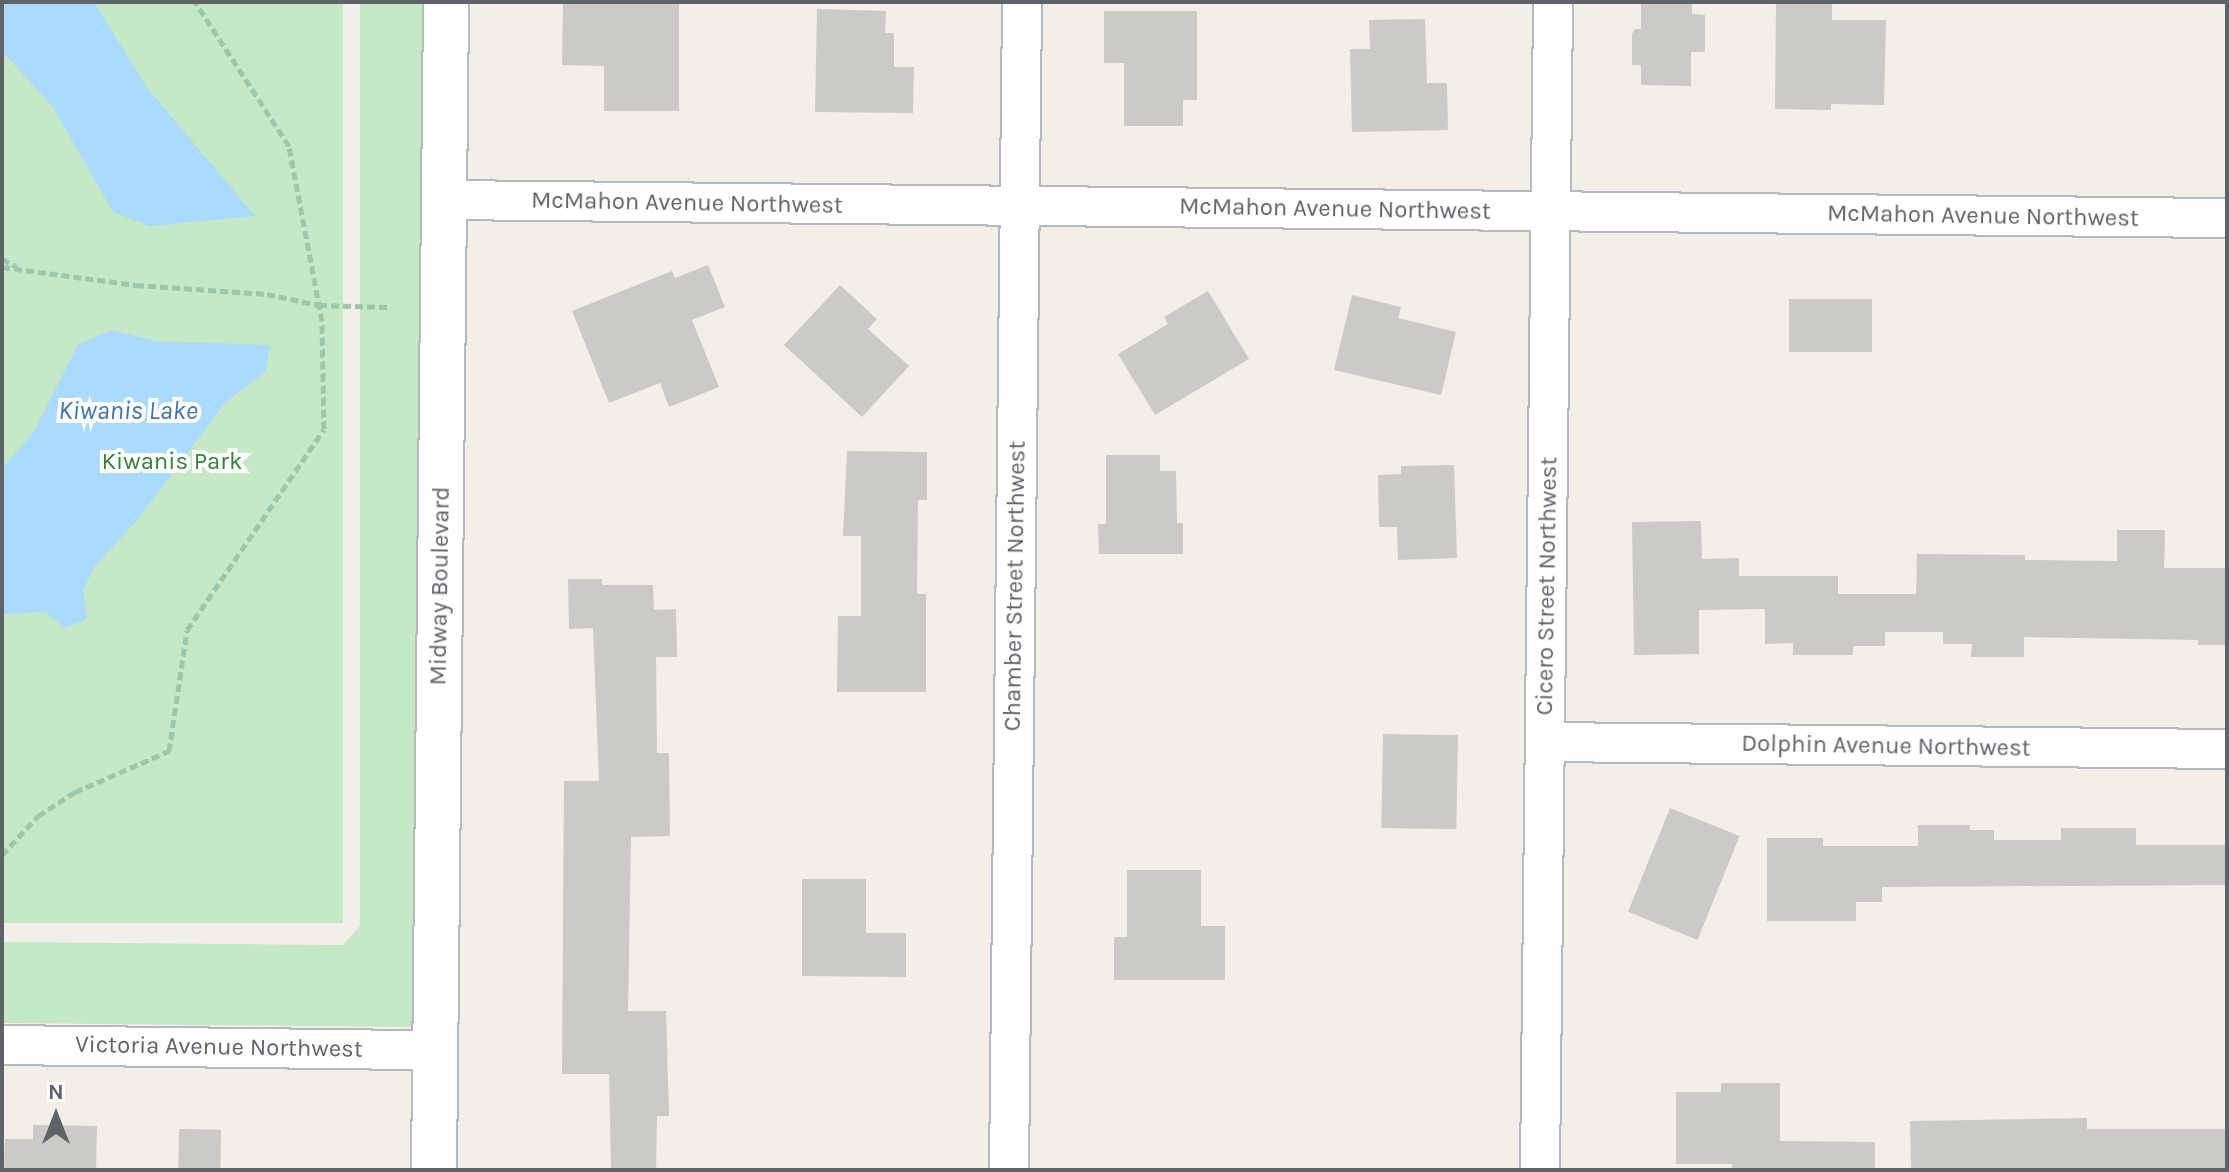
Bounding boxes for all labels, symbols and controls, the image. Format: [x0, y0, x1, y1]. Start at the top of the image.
street label: McMahon Avenue Northwest [531, 186, 843, 220]
street label: McMahon Avenue Northwest [1179, 192, 1491, 226]
street label: McMahon Avenue Northwest [1827, 199, 2139, 233]
water label: Kiwanis Lake [58, 395, 198, 427]
street label: Chamber Street Northwest [998, 441, 1032, 731]
park label: Kiwanis Park [102, 448, 242, 476]
street label: Cicero Street Northwest [1530, 456, 1564, 716]
street label: Midway Boulevard [424, 486, 456, 686]
street label: Dolphin Avenue Northwest [1741, 729, 2031, 763]
street label: Victoria Avenue Northwest [75, 1030, 363, 1064]
north arrow [16, 1076, 96, 1156]
text: N [48, 1079, 64, 1105]

